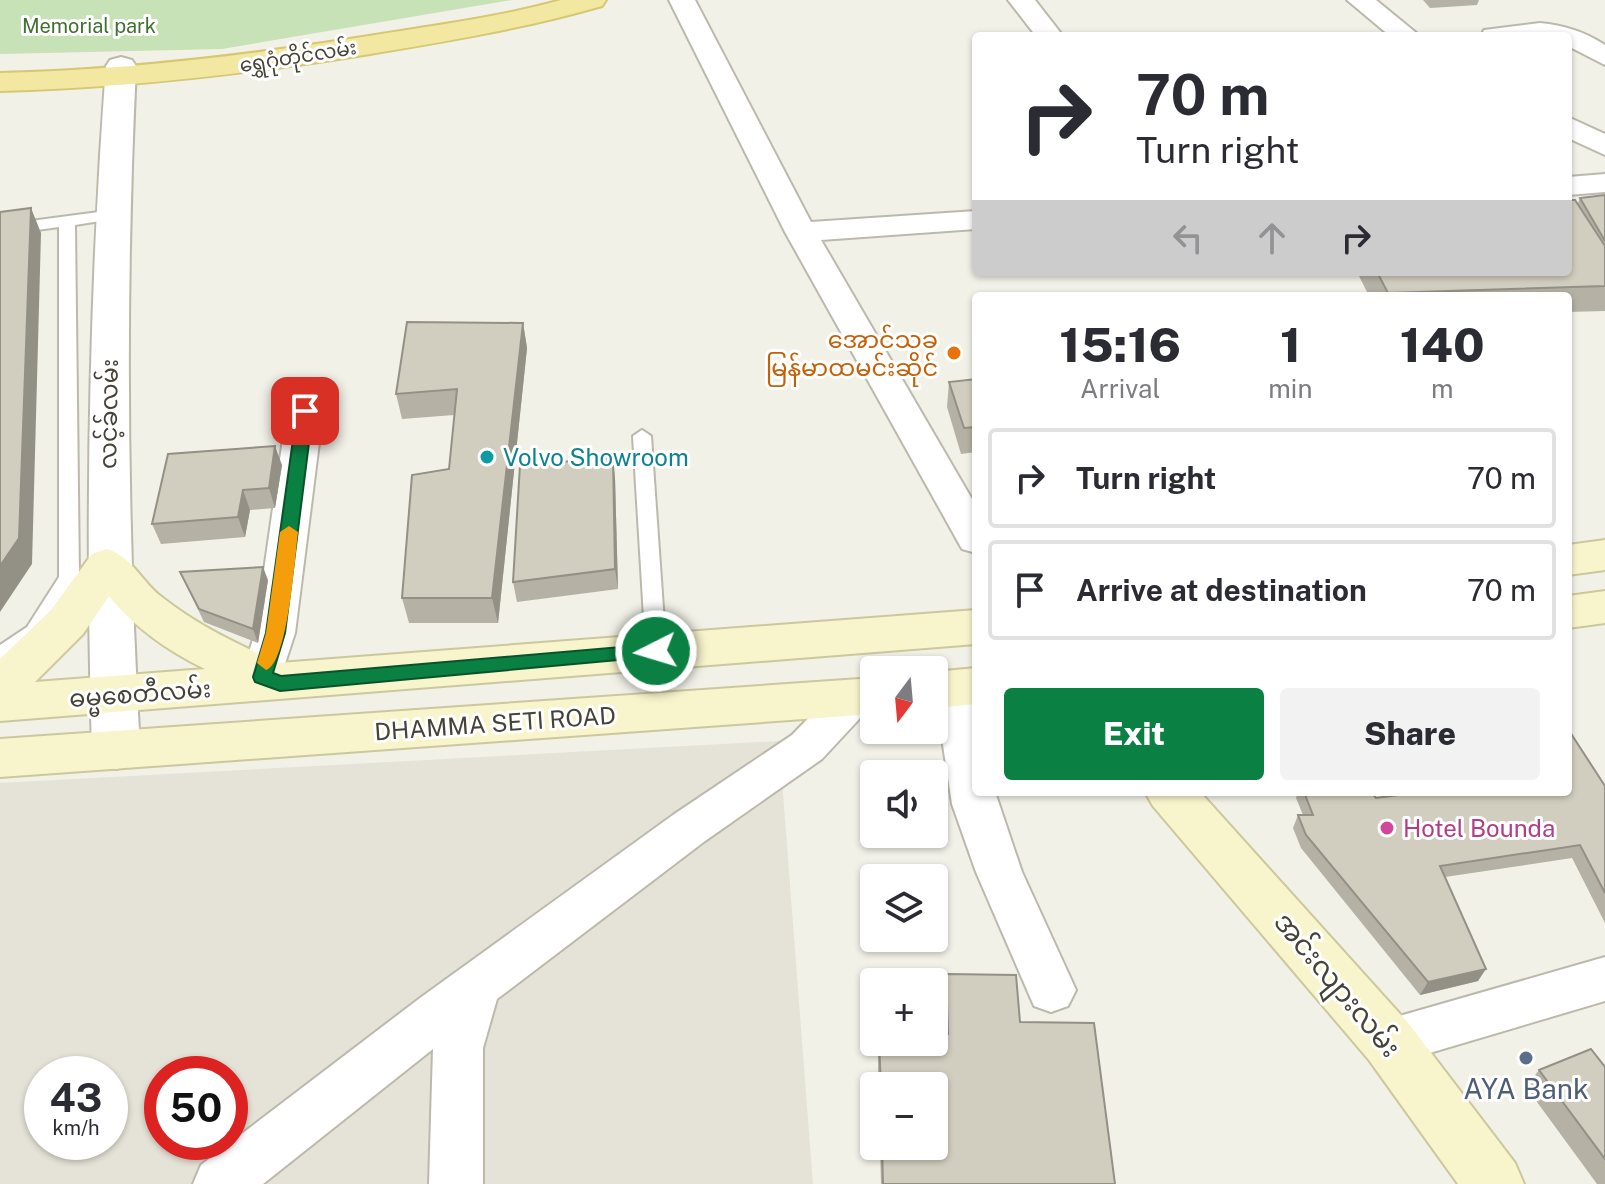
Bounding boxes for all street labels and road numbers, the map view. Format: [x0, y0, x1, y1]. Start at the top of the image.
street label: ရွှေဂုံတိုင်လမ်း [238, 33, 359, 82]
street label: လင့်ခ်လမ်း [92, 359, 126, 469]
street label: ဓမ္မစေတီလမ်း [68, 673, 212, 718]
street label: DHAMMA SETI ROAD [373, 701, 617, 745]
street label: အင်းလျားလမ်း [1262, 904, 1409, 1068]

